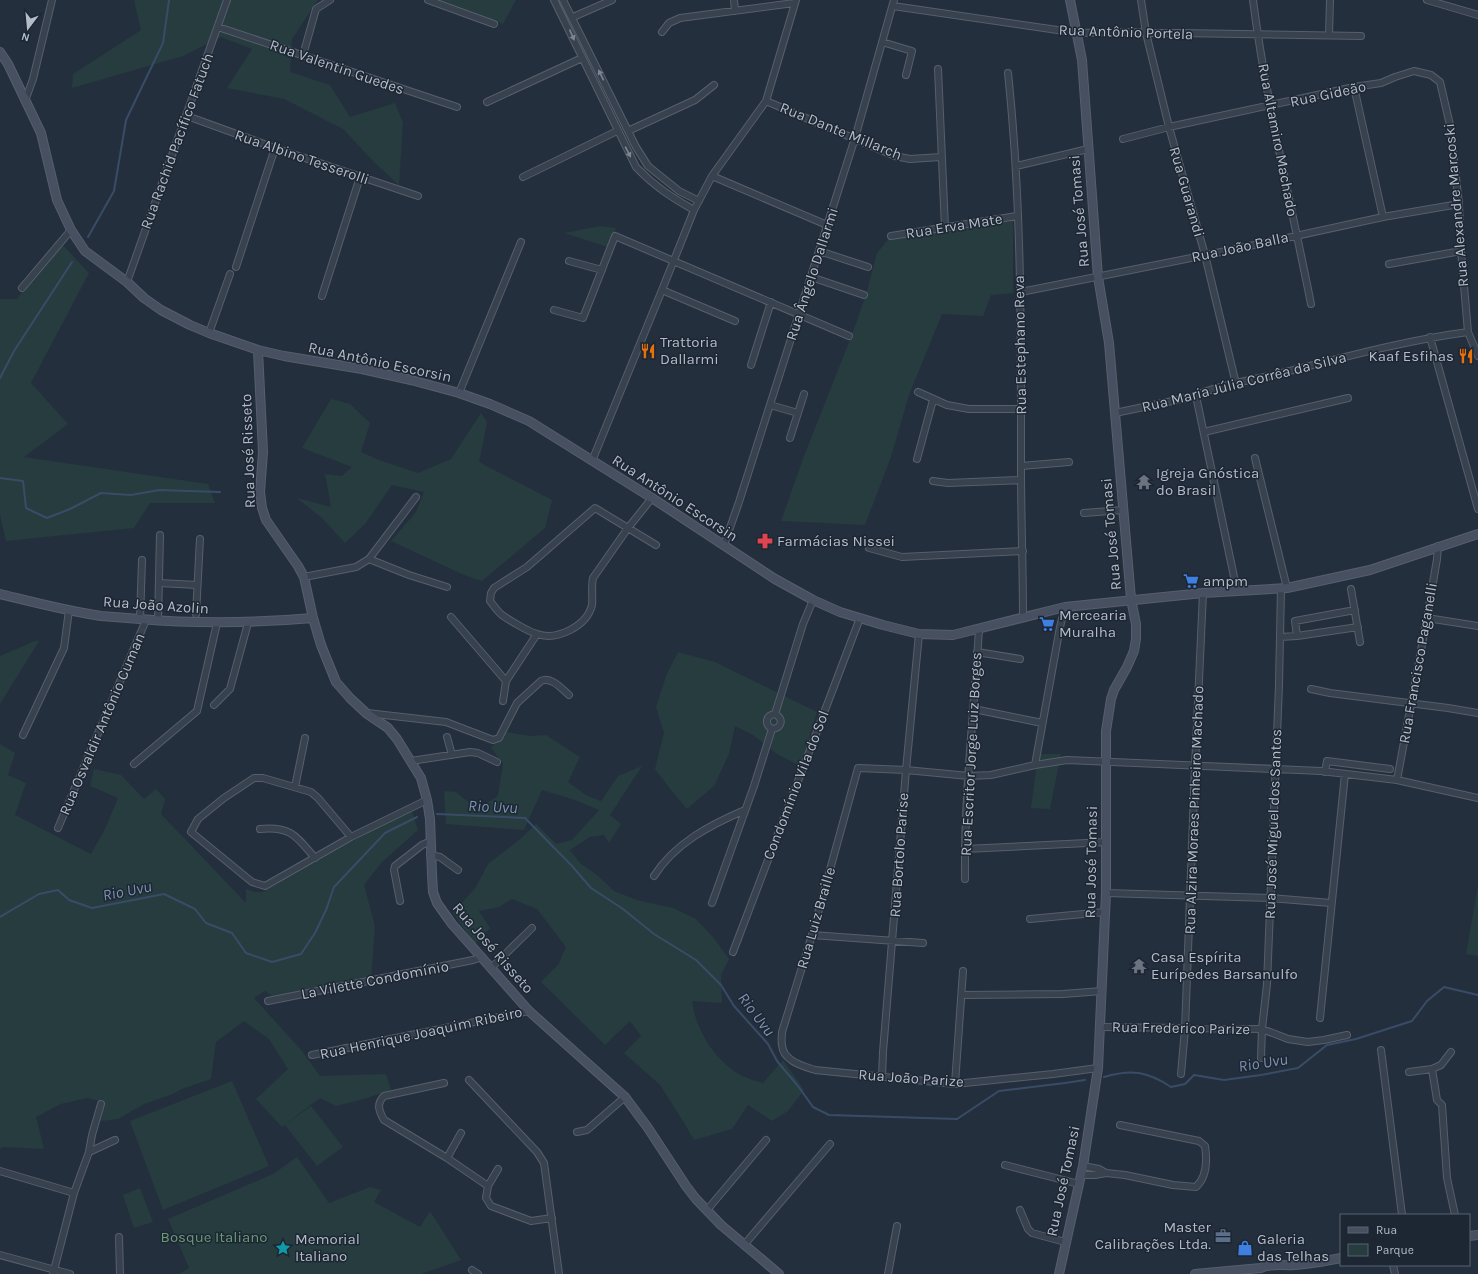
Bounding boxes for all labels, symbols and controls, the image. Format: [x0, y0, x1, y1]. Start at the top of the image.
north arrow [8, 8, 48, 48]
street label: Rua Antônio Portela [1058, 21, 1194, 43]
one-way arrow [569, 29, 575, 40]
text: N [20, 30, 31, 44]
street label: Rua Valentin Guedes [267, 36, 407, 98]
street label: Rua Rachid Pacífico Fatuch [137, 50, 217, 232]
street label: Rua Altamiro Machado [1254, 62, 1302, 218]
one-way arrow [598, 69, 604, 80]
street label: Rua Gideão [1288, 77, 1368, 111]
street label: Rua Dante Millarch [777, 98, 905, 164]
street label: Rua Alexandre Marcoski [1440, 122, 1472, 288]
street label: Rua Albino Tesserolli [232, 126, 372, 188]
street label: Rua Guarandi [1166, 145, 1208, 239]
one-way arrow [625, 146, 631, 158]
street label: Rua José Tomasi [1065, 154, 1093, 268]
street label: Rua Ângelo Dallarmi [782, 205, 842, 343]
street label: Rua Erva Mate [904, 209, 1004, 243]
street label: Rua João Balla [1190, 228, 1290, 266]
street label: Rua Estephano Reva [1010, 275, 1030, 415]
place label: Trattoria Dallarmi [660, 333, 719, 368]
street label: Rua Antônio Escorsin [307, 338, 453, 386]
restaurant icon: Trattoria Dallarmi [639, 342, 657, 360]
place label: Kaaf Esfihas [1369, 347, 1454, 365]
restaurant icon: Kaaf Esfihas [1457, 347, 1475, 365]
street label: Rua Maria Júlia Corrêa da Silva [1140, 348, 1348, 416]
street label: Rua José Risseto [237, 393, 259, 509]
street label: Rua Antônio Escorsin [609, 451, 741, 545]
place label: Igreja Gnóstica do Brasil [1156, 464, 1259, 499]
temple icon: Igreja Gnóstica do Brasil [1135, 473, 1153, 491]
street label: Rua José Tomasi [1097, 477, 1125, 591]
pharmacy icon: Farmácias Nissei [756, 532, 774, 550]
place label: Farmácias Nissei [777, 532, 895, 550]
supermarket icon: ampm [1182, 572, 1200, 590]
place label: ampm [1203, 572, 1248, 590]
street label: Rua Francisco Paganelli [1395, 581, 1441, 745]
street label: Rua João Azolin [102, 592, 210, 618]
place label: Mercearia Muralha [1059, 606, 1127, 641]
supermarket icon: Mercearia Muralha [1038, 615, 1056, 633]
street label: Rua Osvaldir Antônio Cuman [55, 630, 149, 818]
street label: Rua Escritor Jorge Luiz Borges [957, 652, 985, 856]
street label: Rua Alzira Moraes Pinheiro Machado [1181, 685, 1207, 935]
street label: Condomínio Vila do Sol [759, 708, 833, 862]
street label: Rua José Miguel dos Santos [1261, 729, 1285, 919]
street label: Rua Bortolo Parise [886, 792, 912, 918]
water label: Rio Uvu [468, 796, 518, 817]
street label: Rua José Tomasi [1081, 806, 1101, 918]
street label: Rua Luiz Braille [793, 865, 839, 971]
water label: Rio Uvu [101, 876, 153, 905]
street label: Rua José Risseto [449, 899, 537, 997]
place label: Casa Espírita Eurípedes Barsanulfo [1151, 948, 1298, 983]
street label: La Vilette Condomínio [300, 957, 450, 1003]
temple icon: Casa Espírita Eurípedes Barsanulfo [1130, 957, 1148, 975]
water label: Rio Uvu [734, 989, 779, 1040]
street label: Rua Henrique Joaquim Ribeiro [318, 1003, 524, 1063]
street label: Rua Frederico Parize [1112, 1018, 1250, 1038]
water label: Rio Uvu [1237, 1049, 1289, 1076]
street label: Rua João Parize [858, 1065, 964, 1091]
street label: Rua José Tomasi [1042, 1124, 1084, 1238]
legend [1340, 1214, 1470, 1266]
place label: Master Calibrações Ltda. [1095, 1218, 1212, 1253]
text: Rua [1376, 1223, 1397, 1237]
office icon: Master Calibrações Ltda. [1214, 1227, 1232, 1245]
park label: Bosque Italiano [161, 1228, 267, 1246]
place label: Memorial Italiano [295, 1230, 360, 1265]
place label: Galeria das Telhas [1257, 1230, 1329, 1265]
place icon: Memorial Italiano [274, 1239, 292, 1257]
shop icon: Galeria das Telhas [1236, 1239, 1254, 1257]
text: Parque [1376, 1243, 1414, 1257]

